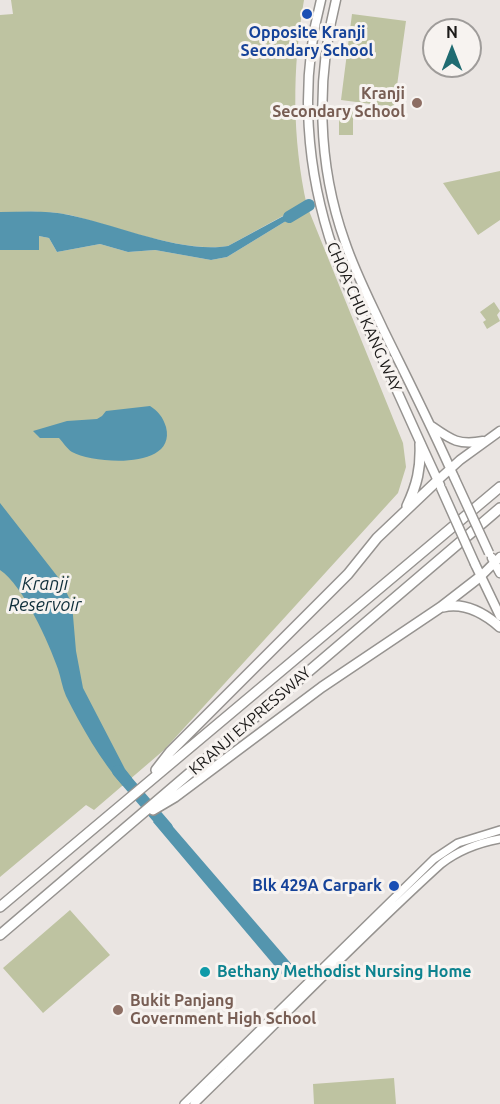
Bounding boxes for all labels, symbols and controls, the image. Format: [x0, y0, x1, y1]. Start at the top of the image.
marker: Opposite Kranji Secondary School [300, 7, 314, 21]
north arrow [422, 18, 482, 78]
place label: Opposite Kranji Secondary School [241, 23, 373, 61]
text: N [446, 23, 458, 41]
place label: Kranji Secondary School [272, 84, 405, 122]
marker: Kranji Secondary School [410, 96, 424, 110]
street label: CHOA CHU KANG WAY [322, 239, 406, 395]
water label: Kranji Reservoir [8, 573, 82, 616]
street label: KRANJI EXPRESSWAY [185, 663, 315, 779]
place label: Blk 429A Carpark [252, 876, 382, 896]
marker: Blk 429A Carpark [387, 879, 401, 893]
place label: Bethany Methodist Nursing Home [217, 962, 471, 982]
marker: Bethany Methodist Nursing Home [198, 965, 212, 979]
place label: Bukit Panjang Government High School [130, 991, 316, 1029]
marker: Bukit Panjang Government High School [111, 1003, 125, 1017]

